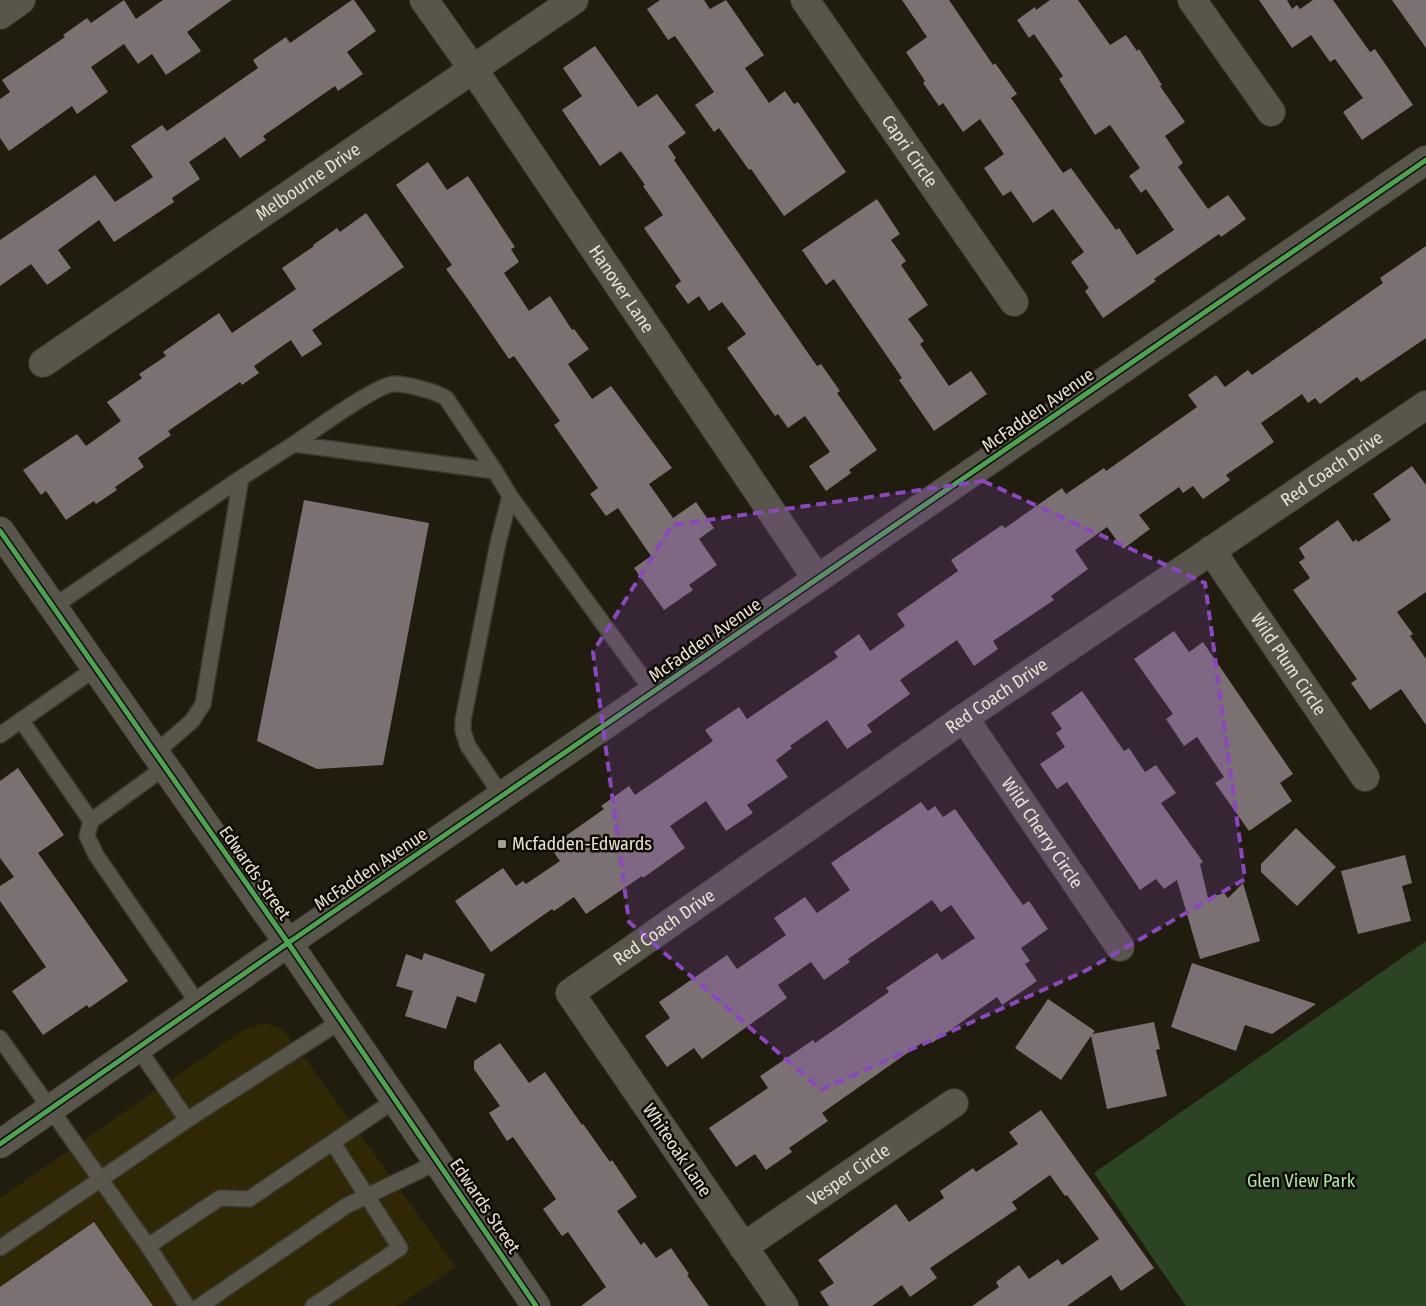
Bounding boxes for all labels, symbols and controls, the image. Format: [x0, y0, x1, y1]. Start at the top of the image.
street label: Capri Circle [877, 111, 942, 192]
street label: Melbourne Drive [251, 138, 365, 225]
street label: Hanover Lane [584, 241, 659, 337]
street label: McFadden Avenue [978, 363, 1099, 457]
street label: Red Coach Drive [1276, 426, 1387, 511]
street label: McFadden Avenue [645, 593, 766, 687]
street label: Wild Plum Circle [1246, 609, 1331, 720]
street label: Red Coach Drive [941, 653, 1052, 739]
street label: Wild Cherry Circle [997, 773, 1088, 893]
street label: Edwards Street [215, 822, 296, 924]
street label: McFadden Avenue [310, 823, 432, 915]
place label: Mcfadden-Edwards [512, 833, 652, 855]
marker: Mcfadden-Edwards [496, 838, 508, 850]
street label: Red Coach Drive [609, 884, 719, 970]
street label: Whiteoak Lane [638, 1099, 716, 1201]
street label: Vesper Circle [803, 1139, 894, 1211]
street label: Edwards Street [445, 1154, 525, 1258]
park label: Glen View Park [1247, 1170, 1356, 1192]

